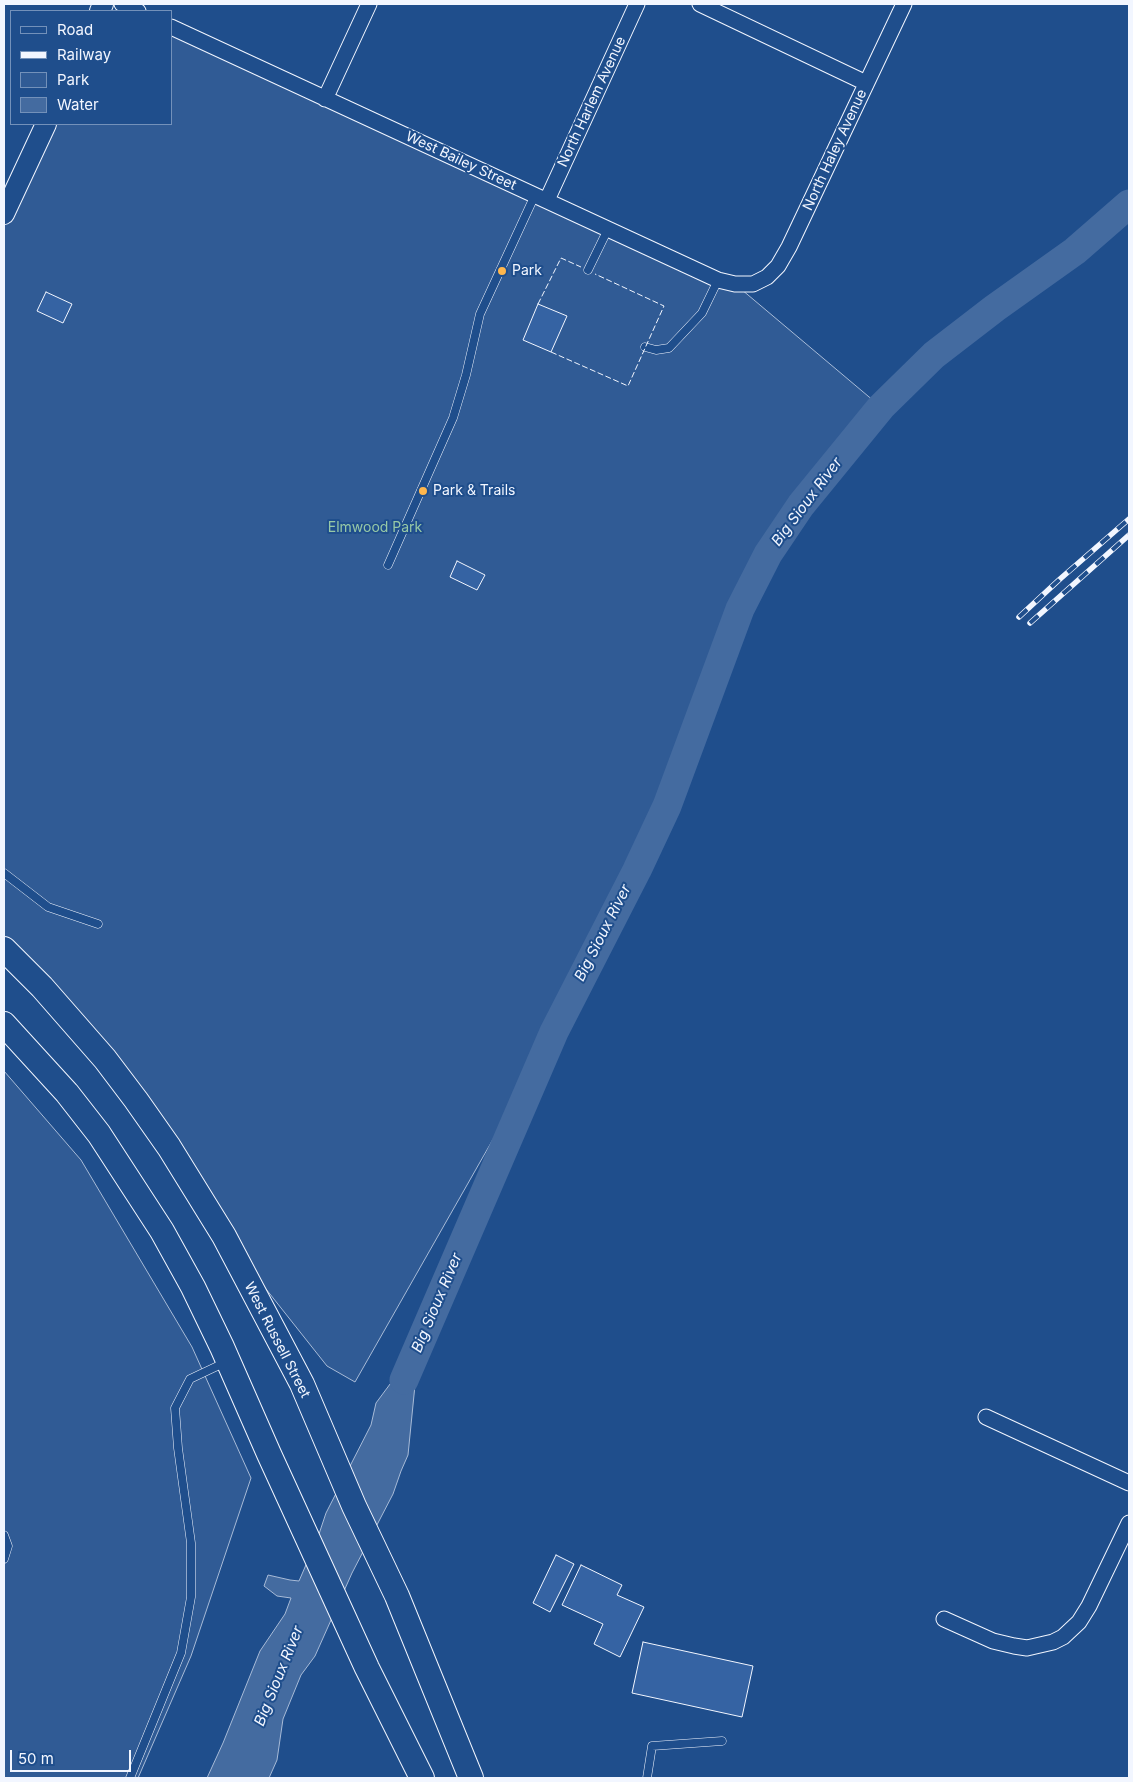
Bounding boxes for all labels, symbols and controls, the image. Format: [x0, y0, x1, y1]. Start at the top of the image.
legend [10, 10, 172, 125]
text: Road [57, 20, 93, 39]
street label: North Harlem Avenue [554, 34, 630, 170]
text: Railway [57, 45, 111, 64]
text: Park [57, 70, 89, 89]
street label: North Haley Avenue [800, 87, 870, 213]
text: Water [57, 95, 99, 114]
street label: West Bailey Street [403, 128, 519, 194]
place label: Park [512, 263, 542, 279]
marker: Park [496, 265, 508, 277]
water label: Big Sioux River [768, 454, 846, 550]
place label: Park & Trails [433, 483, 515, 499]
marker: Park & Trails [417, 485, 429, 497]
park label: Elmwood Park [328, 520, 422, 536]
water label: Big Sioux River [571, 882, 635, 984]
water label: Big Sioux River [408, 1251, 466, 1355]
street label: West Russell Street [241, 1279, 313, 1401]
water label: Big Sioux River [251, 1623, 307, 1729]
scale bar [12, 1740, 134, 1772]
text: 50 m [18, 1749, 54, 1768]

